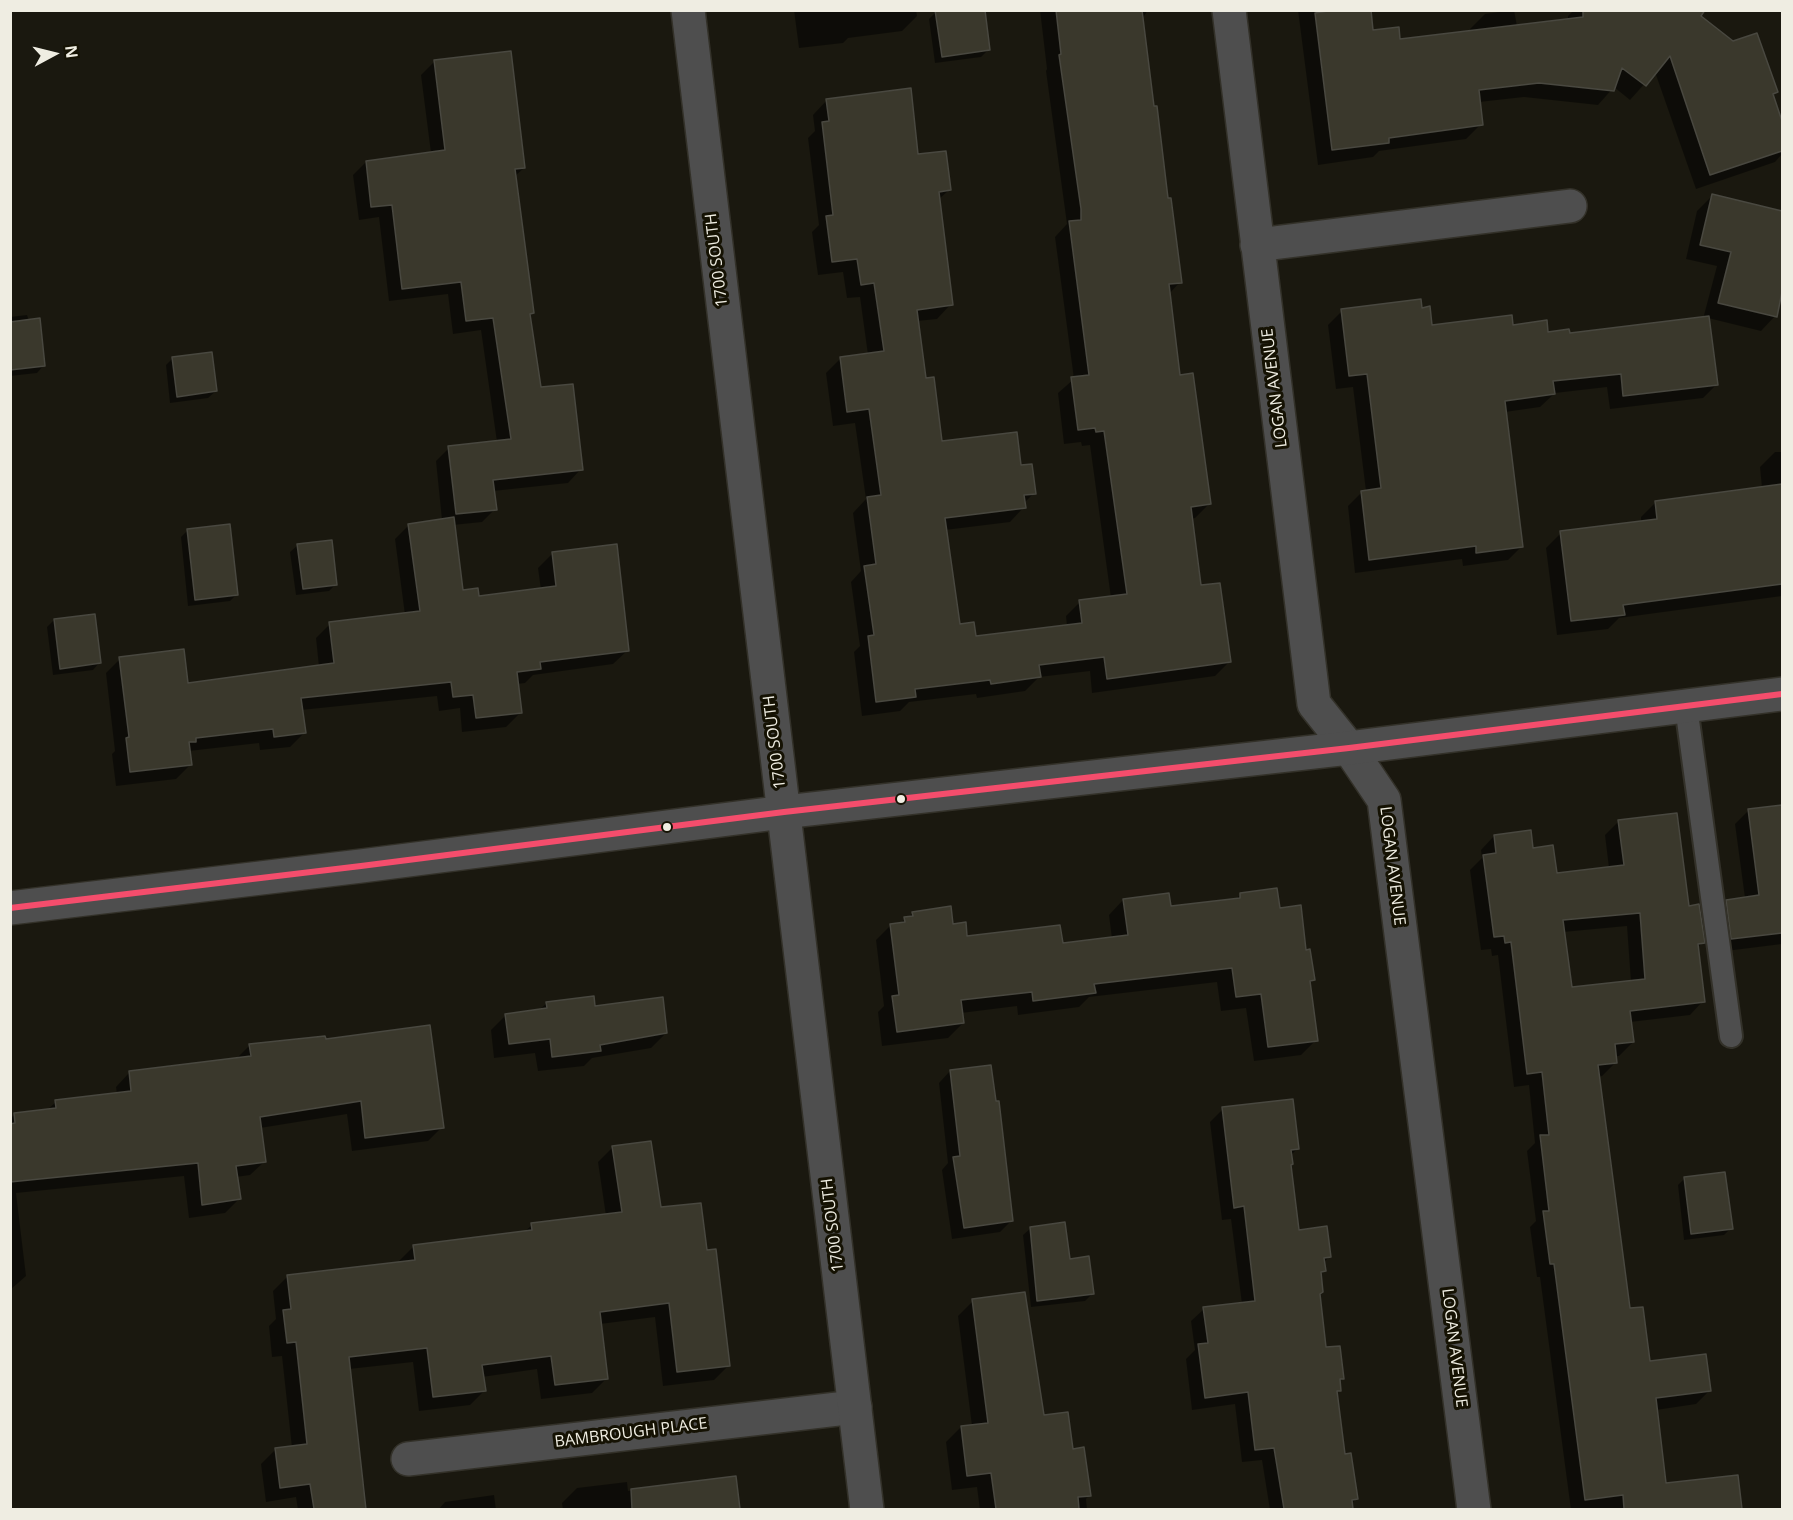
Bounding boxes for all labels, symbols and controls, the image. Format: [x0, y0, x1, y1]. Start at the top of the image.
north arrow [24, 24, 84, 84]
text: N [60, 44, 84, 60]
street label: 1700 SOUTH [702, 212, 732, 308]
street label: LOGAN AVENUE [1258, 327, 1292, 449]
street label: 1700 SOUTH [760, 694, 790, 790]
unlabelled marker [895, 793, 907, 805]
street label: LOGAN AVENUE [1375, 805, 1409, 927]
unlabelled marker [661, 821, 673, 833]
street label: 1700 SOUTH [818, 1177, 848, 1273]
street label: LOGAN AVENUE [1437, 1287, 1471, 1409]
street label: BAMBROUGH PLACE [553, 1414, 709, 1452]

